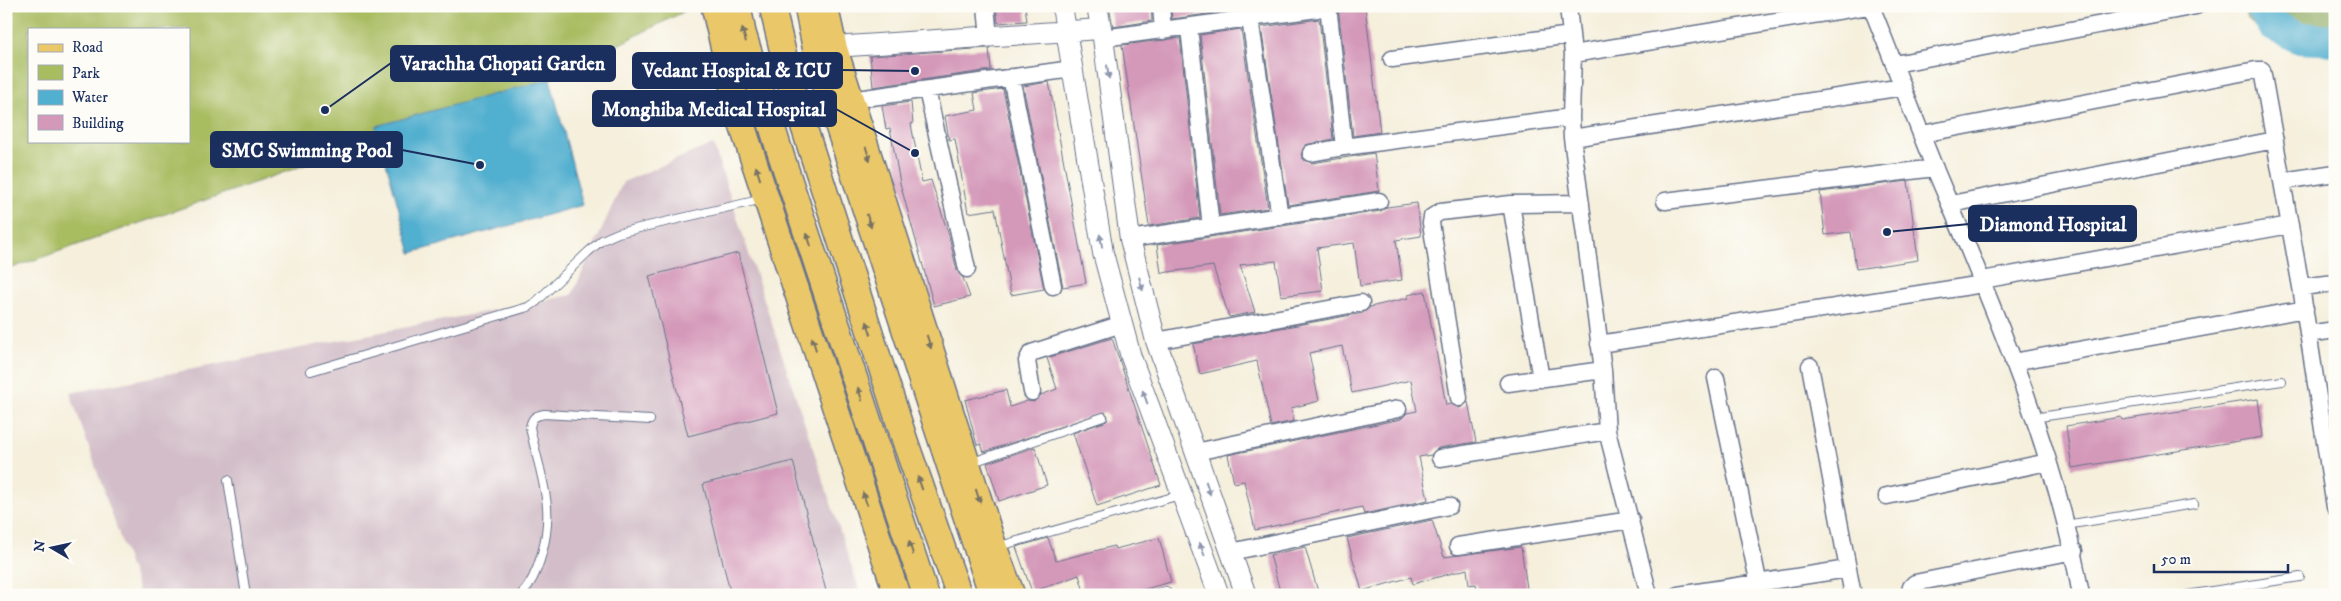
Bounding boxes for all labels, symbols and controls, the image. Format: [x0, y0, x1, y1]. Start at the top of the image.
one-way arrow [740, 27, 748, 42]
legend [28, 28, 190, 142]
text: Road [72, 38, 104, 57]
callout: Varachha Chopati Garden [391, 46, 615, 81]
text: Varachha Chopati Garden [400, 52, 606, 77]
callout: Vedant Hospital & ICU [633, 53, 842, 88]
text: Vedant Hospital & ICU [641, 59, 832, 84]
text: Park [72, 64, 101, 83]
one-way arrow [1104, 64, 1112, 80]
text: Water [71, 88, 108, 107]
callout: Monghiba Medical Hospital [593, 91, 836, 126]
text: Monghiba Medical Hospital [602, 98, 827, 123]
text: Building [72, 114, 124, 133]
callout: SMC Swimming Pool [211, 132, 402, 167]
text: SMC Swimming Pool [222, 139, 393, 164]
one-way arrow [865, 146, 872, 161]
one-way arrow [753, 166, 761, 181]
callout: Diamond Hospital [1969, 206, 2136, 241]
text: Diamond Hospital [1980, 213, 2127, 238]
one-way arrow [865, 214, 873, 229]
one-way arrow [805, 232, 812, 247]
one-way arrow [1096, 232, 1104, 248]
one-way arrow [1137, 276, 1145, 291]
one-way arrow [865, 321, 872, 336]
one-way arrow [925, 334, 933, 349]
one-way arrow [810, 337, 817, 352]
one-way arrow [856, 386, 864, 401]
one-way arrow [1141, 389, 1149, 404]
one-way arrow [916, 475, 923, 490]
one-way arrow [1205, 480, 1212, 495]
one-way arrow [975, 489, 983, 504]
one-way arrow [861, 491, 868, 506]
north arrow [28, 524, 78, 574]
text: N [30, 539, 50, 553]
one-way arrow [906, 541, 914, 556]
one-way arrow [1198, 541, 1206, 556]
scale bar [2154, 541, 2287, 573]
text: 50 m [2161, 550, 2191, 569]

